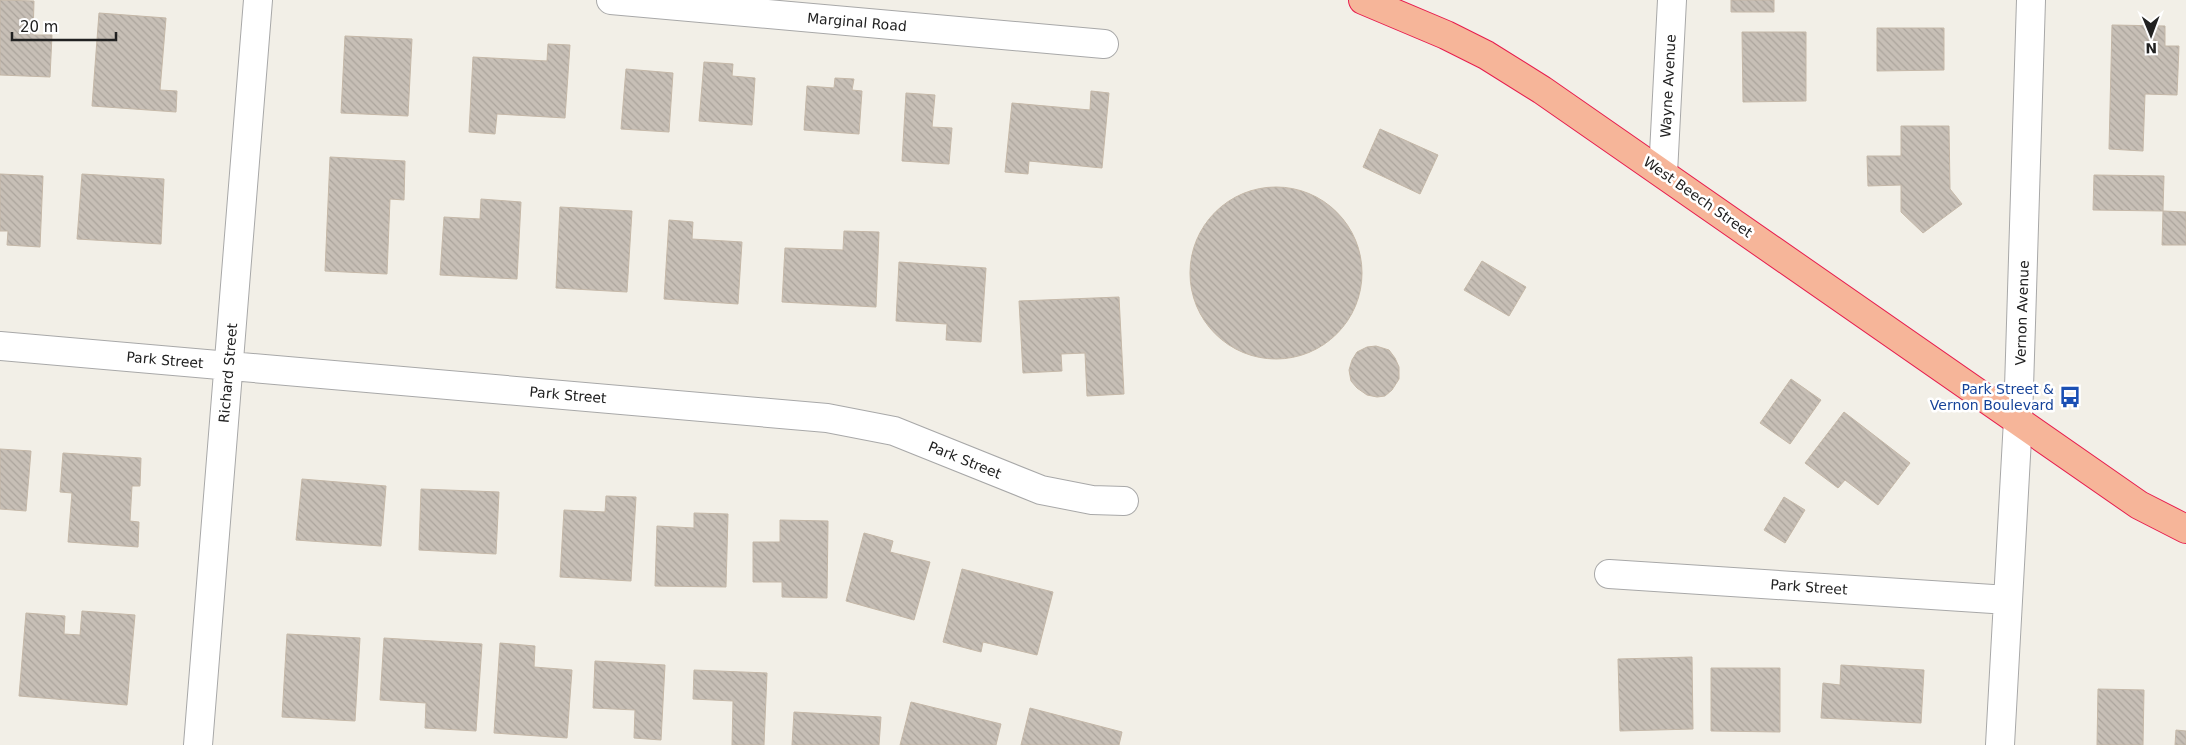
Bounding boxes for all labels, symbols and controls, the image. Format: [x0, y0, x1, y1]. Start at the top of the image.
scale bar [12, 10, 116, 42]
street label: Marginal Road [807, 10, 907, 34]
north arrow [2126, 10, 2176, 60]
text: 20 m [20, 18, 58, 36]
street label: Wayne Avenue [1657, 34, 1679, 138]
text: N [2145, 40, 2157, 56]
street label: West Beech Street [1640, 153, 1756, 241]
street label: Vernon Avenue [2012, 260, 2032, 366]
street label: Richard Street [216, 322, 240, 424]
street label: Park Street [126, 349, 205, 371]
place label: Park Street & Vernon Boulevard [1930, 381, 2054, 413]
street label: Park Street [529, 384, 608, 406]
bus stop icon: Park Street & Vernon Boulevard [2057, 384, 2083, 410]
street label: Park Street [926, 438, 1004, 482]
street label: Park Street [1770, 576, 1849, 598]

